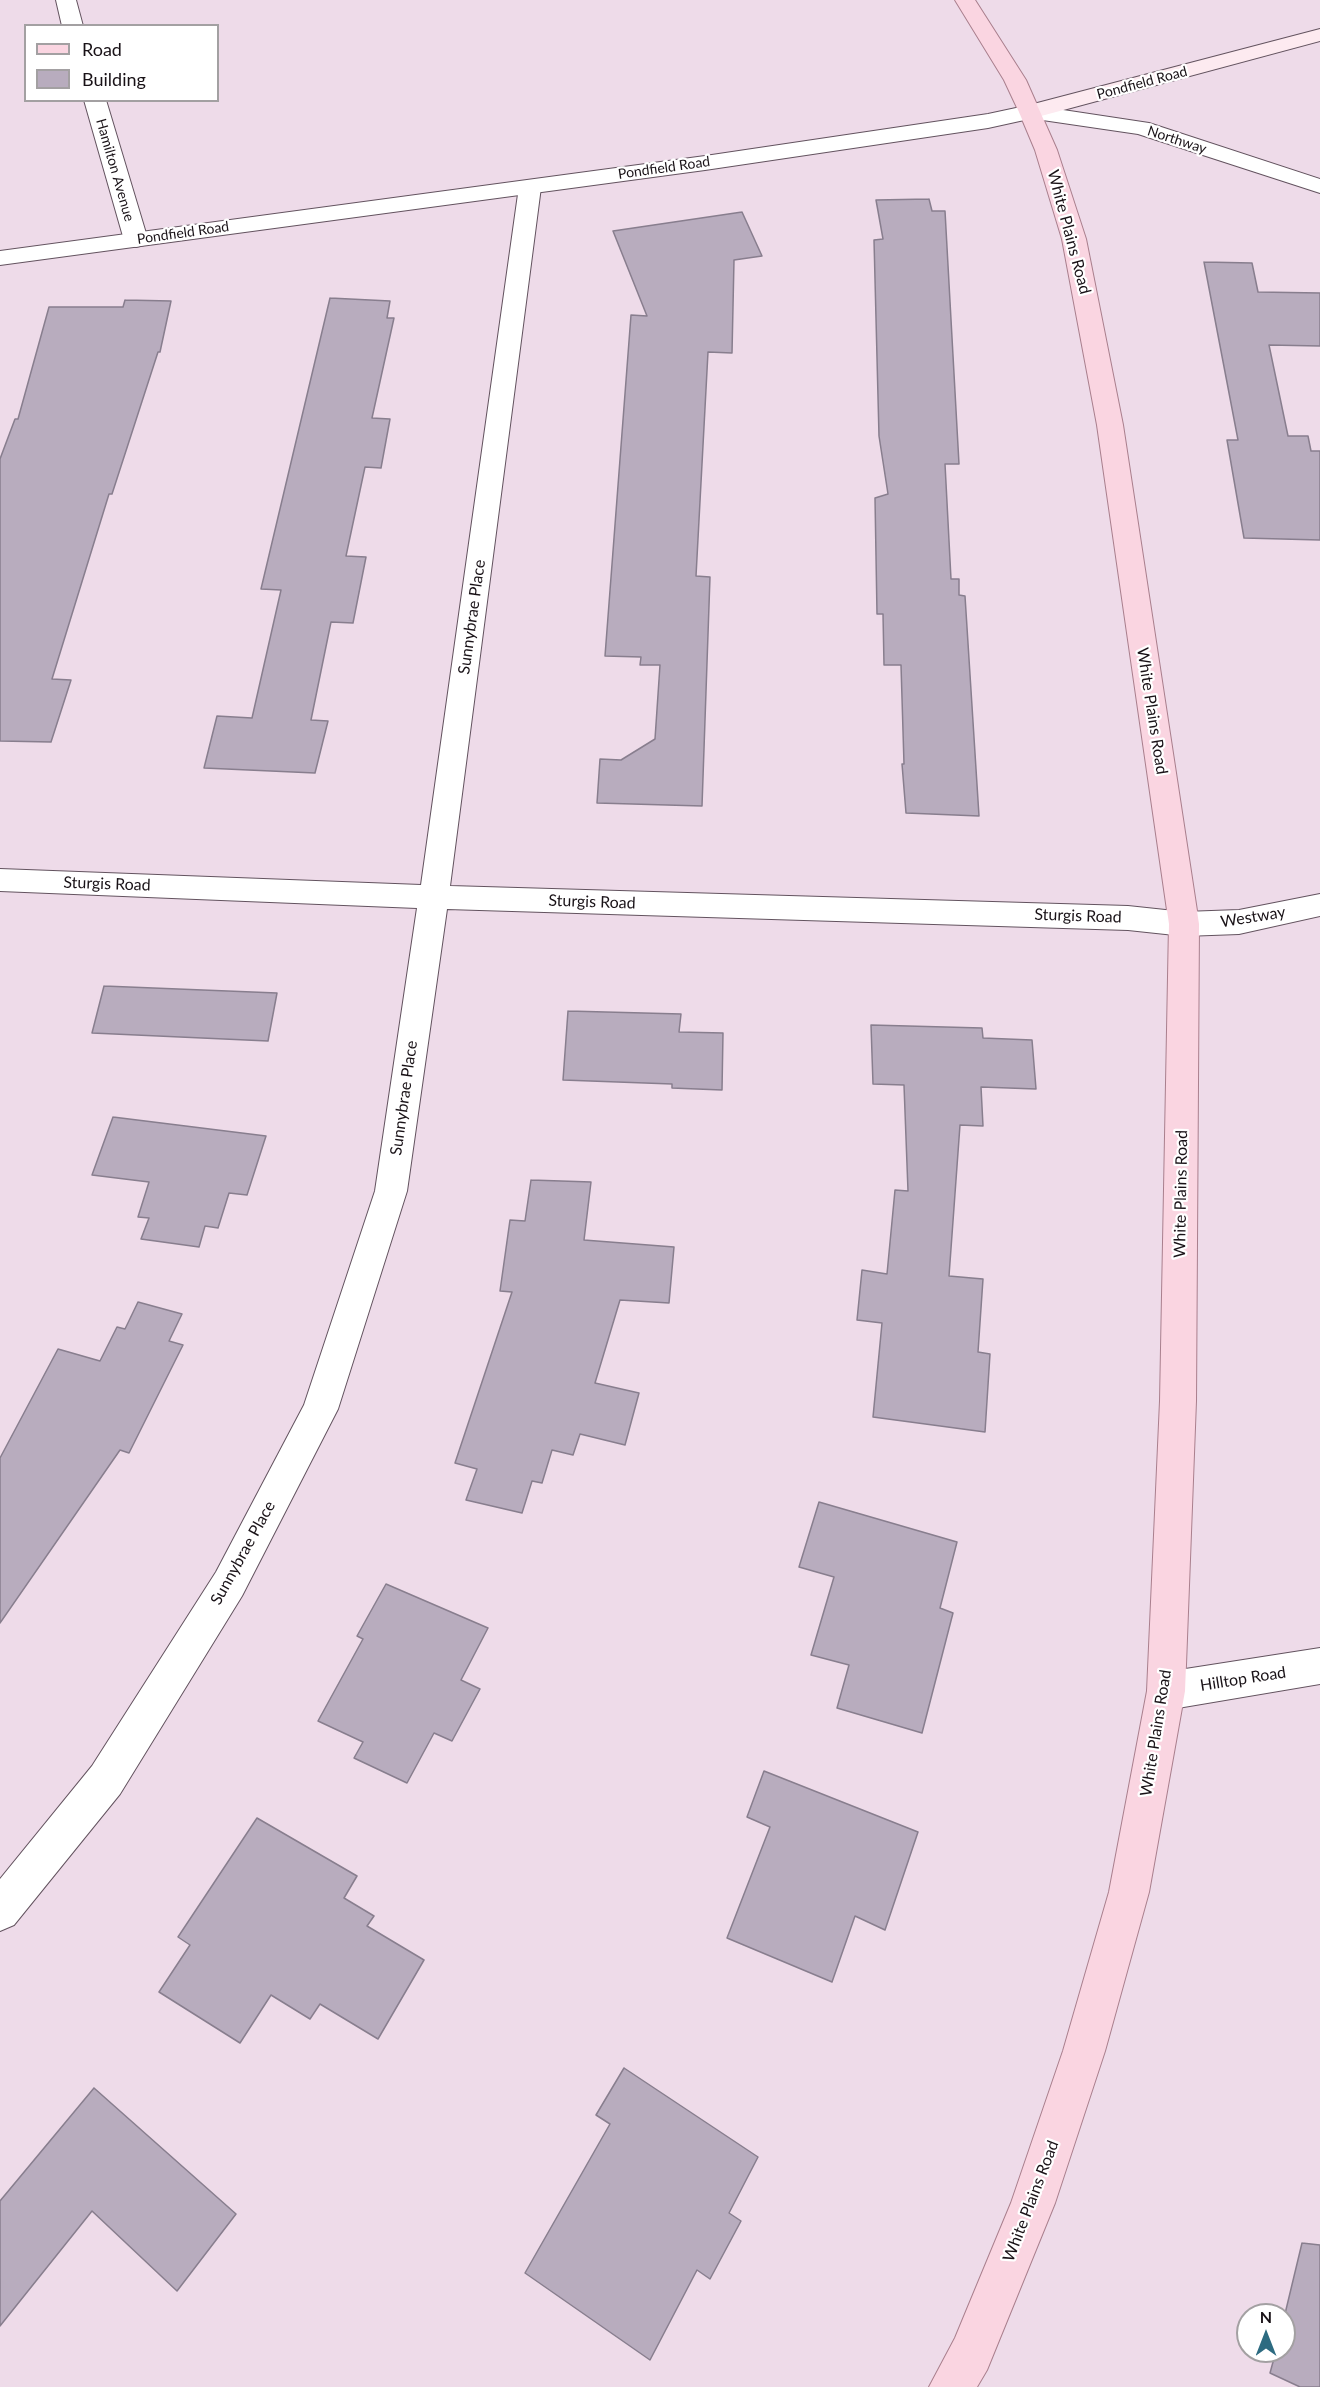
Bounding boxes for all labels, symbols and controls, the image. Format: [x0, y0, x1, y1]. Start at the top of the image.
legend [24, 24, 219, 102]
text: Road [82, 38, 122, 60]
street label: Pondfield Road [1095, 63, 1189, 103]
text: Building [82, 68, 146, 90]
street label: Hamilton Avenue [92, 117, 138, 223]
street label: Northway [1145, 123, 1209, 157]
street label: Pondfield Road [617, 153, 711, 183]
street label: White Plains Road [1043, 168, 1095, 296]
street label: Pondfield Road [136, 218, 230, 248]
street label: Sunnybrae Place [454, 558, 490, 676]
street label: White Plains Road [1133, 646, 1171, 776]
street label: Sturgis Road [63, 873, 151, 895]
street label: Sturgis Road [548, 891, 636, 913]
street label: Westway [1219, 902, 1287, 932]
street label: Sturgis Road [1034, 905, 1122, 927]
street label: Sunnybrae Place [386, 1039, 422, 1157]
street label: White Plains Road [1170, 1130, 1192, 1258]
street label: Sunnybrae Place [207, 1498, 279, 1608]
street label: Hilltop Road [1199, 1663, 1287, 1695]
street label: White Plains Road [1137, 1668, 1175, 1798]
street label: White Plains Road [999, 2138, 1063, 2264]
north arrow [1236, 2303, 1296, 2363]
text: N [1260, 2307, 1272, 2326]

